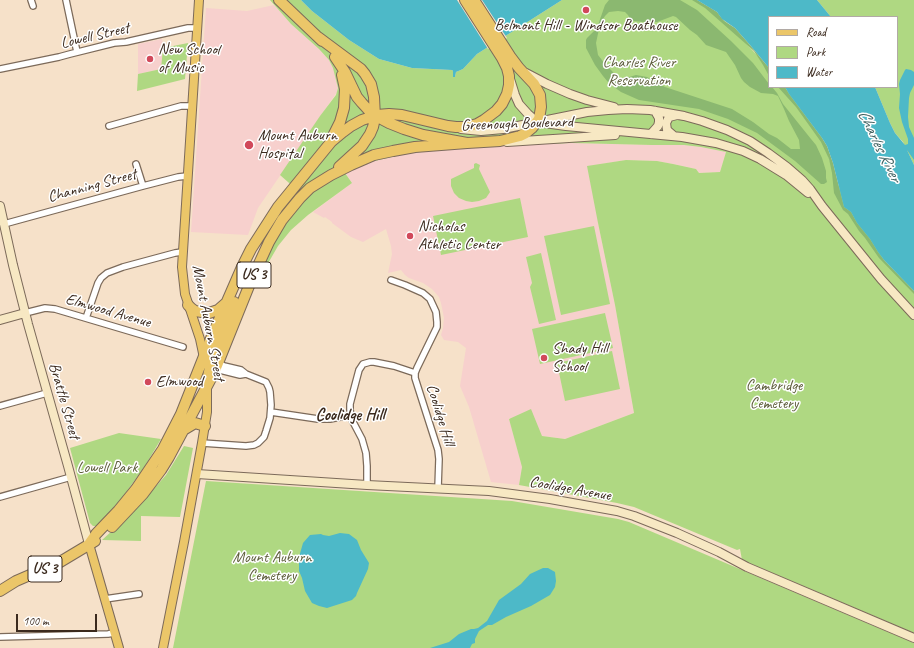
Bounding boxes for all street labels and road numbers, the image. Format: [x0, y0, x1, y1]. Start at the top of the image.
street label: Lowell Street [59, 19, 131, 53]
street label: Greenough Boulevard [461, 112, 573, 136]
street label: Channing Street [46, 165, 138, 207]
road number: US 3 [237, 262, 271, 288]
street label: Mount Auburn Street [187, 263, 229, 383]
street label: Elmwood Avenue [63, 290, 153, 332]
street label: Brattle Street [44, 361, 84, 441]
street label: Coolidge Hill [422, 382, 458, 448]
street label: Coolidge Avenue [528, 472, 612, 506]
road number: US 3 [28, 556, 62, 582]

